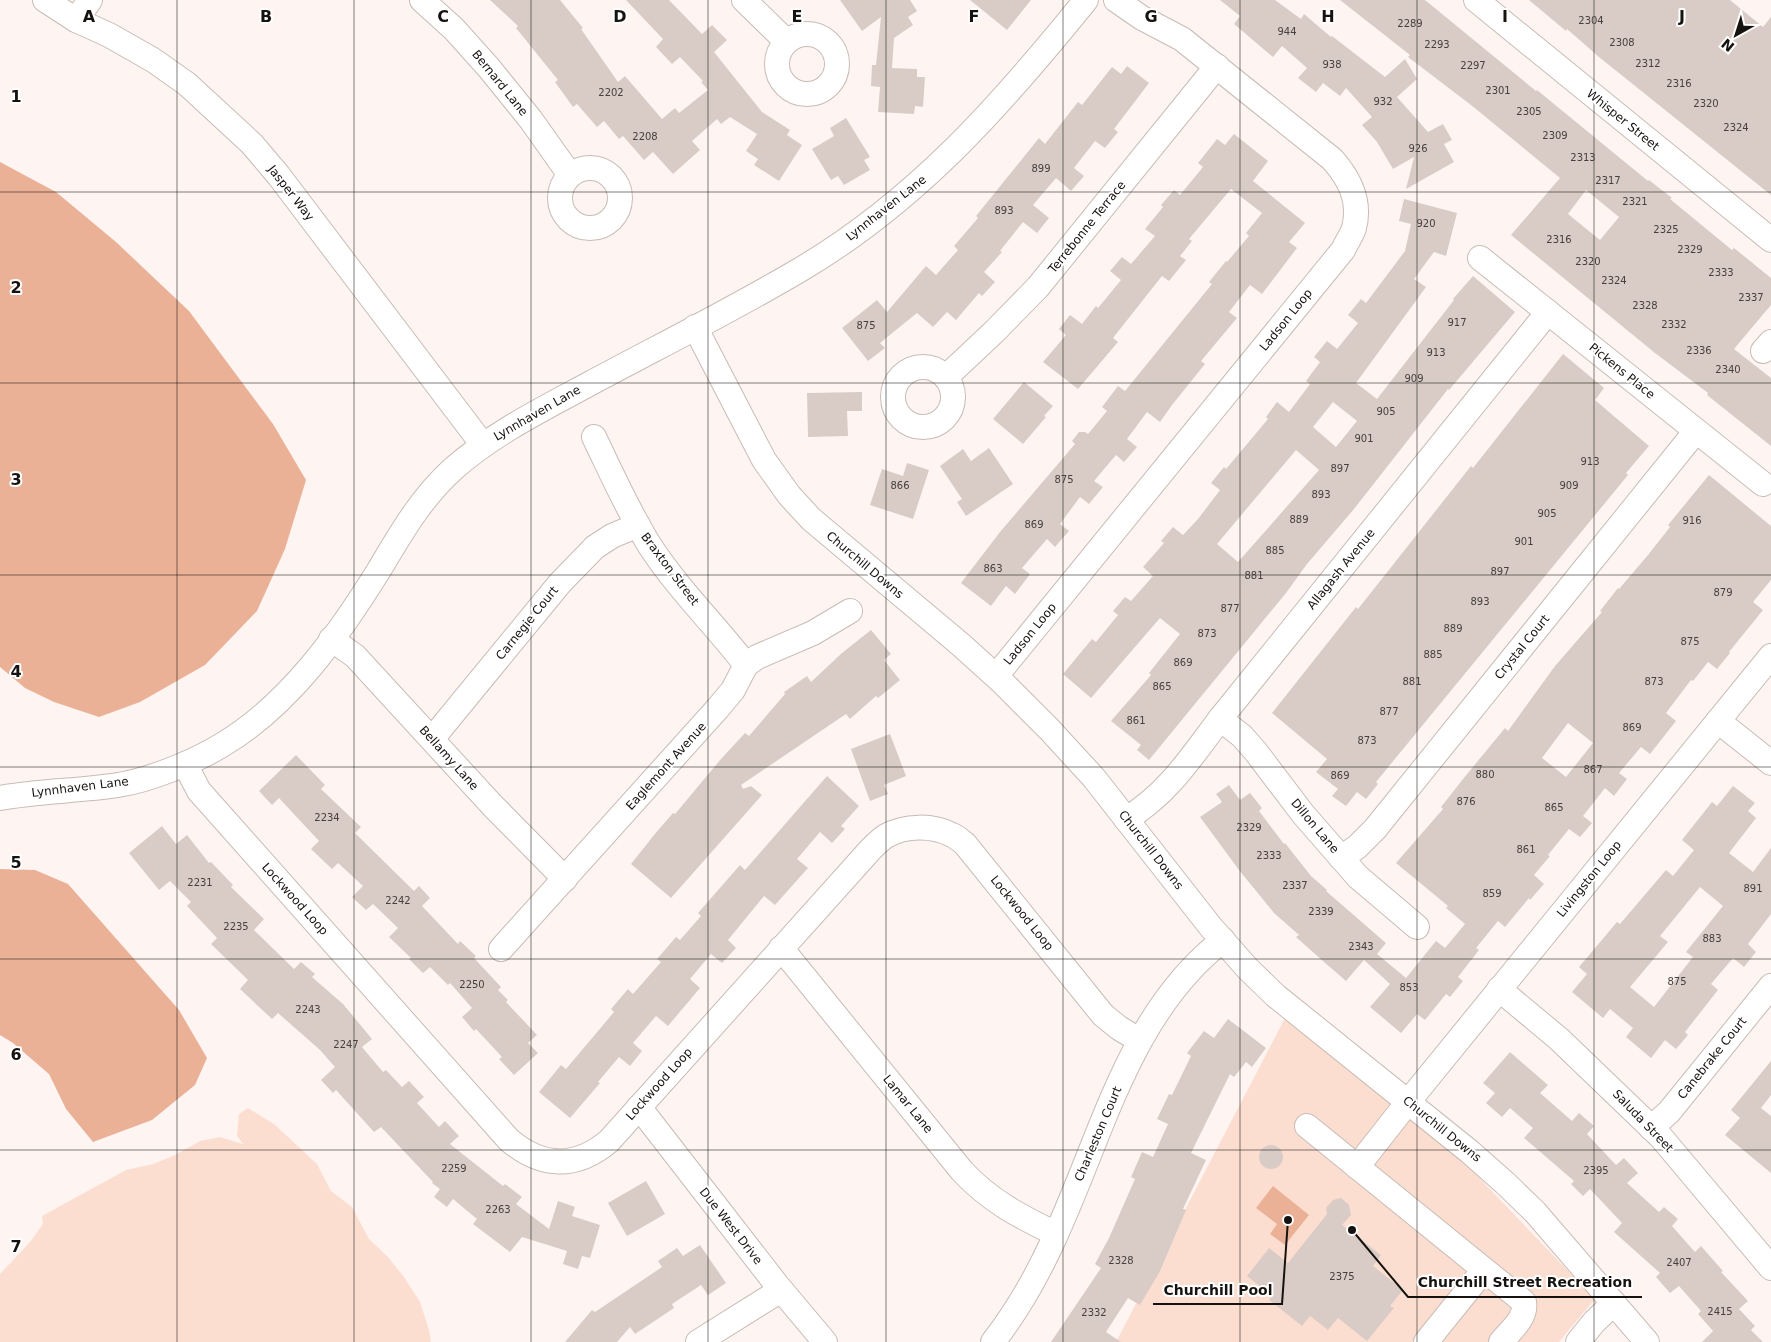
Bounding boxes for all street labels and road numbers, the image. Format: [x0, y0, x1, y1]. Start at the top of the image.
street label: Bernard Lane [469, 47, 531, 119]
street label: Whisper Street [1584, 86, 1662, 154]
street label: Jasper Way [264, 162, 317, 223]
street label: Lynnhaven Lane [843, 172, 929, 244]
street label: Terrebonne Terrace [1045, 178, 1128, 277]
street label: Ladson Loop [1257, 286, 1315, 354]
street label: Pickens Place [1586, 340, 1658, 402]
street label: Lynnhaven Lane [491, 382, 583, 444]
street label: Allagash Avenue [1304, 526, 1378, 612]
street label: Churchill Downs [824, 529, 906, 601]
street label: Braxton Street [638, 530, 702, 608]
street label: Carnegie Court [493, 583, 561, 663]
street label: Ladson Loop [1001, 600, 1059, 668]
street label: Crystal Court [1492, 612, 1552, 682]
street label: Eaglemont Avenue [623, 719, 709, 813]
street label: Bellamy Lane [417, 723, 481, 793]
street label: Lynnhaven Lane [31, 774, 129, 800]
street label: Dillon Lane [1288, 796, 1342, 856]
street label: Churchill Downs [1116, 808, 1186, 892]
street label: Livingston Loop [1554, 838, 1624, 920]
street label: Lockwood Loop [259, 860, 331, 938]
street label: Lockwood Loop [988, 873, 1056, 953]
street label: Canebrake Court [1675, 1014, 1750, 1102]
street label: Lockwood Loop [623, 1045, 695, 1123]
street label: Lamar Lane [880, 1072, 936, 1136]
street label: Charleston Court [1072, 1084, 1124, 1184]
street label: Saluda Street [1610, 1087, 1676, 1155]
street label: Churchill Downs [1400, 1093, 1484, 1165]
street label: Due West Drive [697, 1185, 765, 1267]

